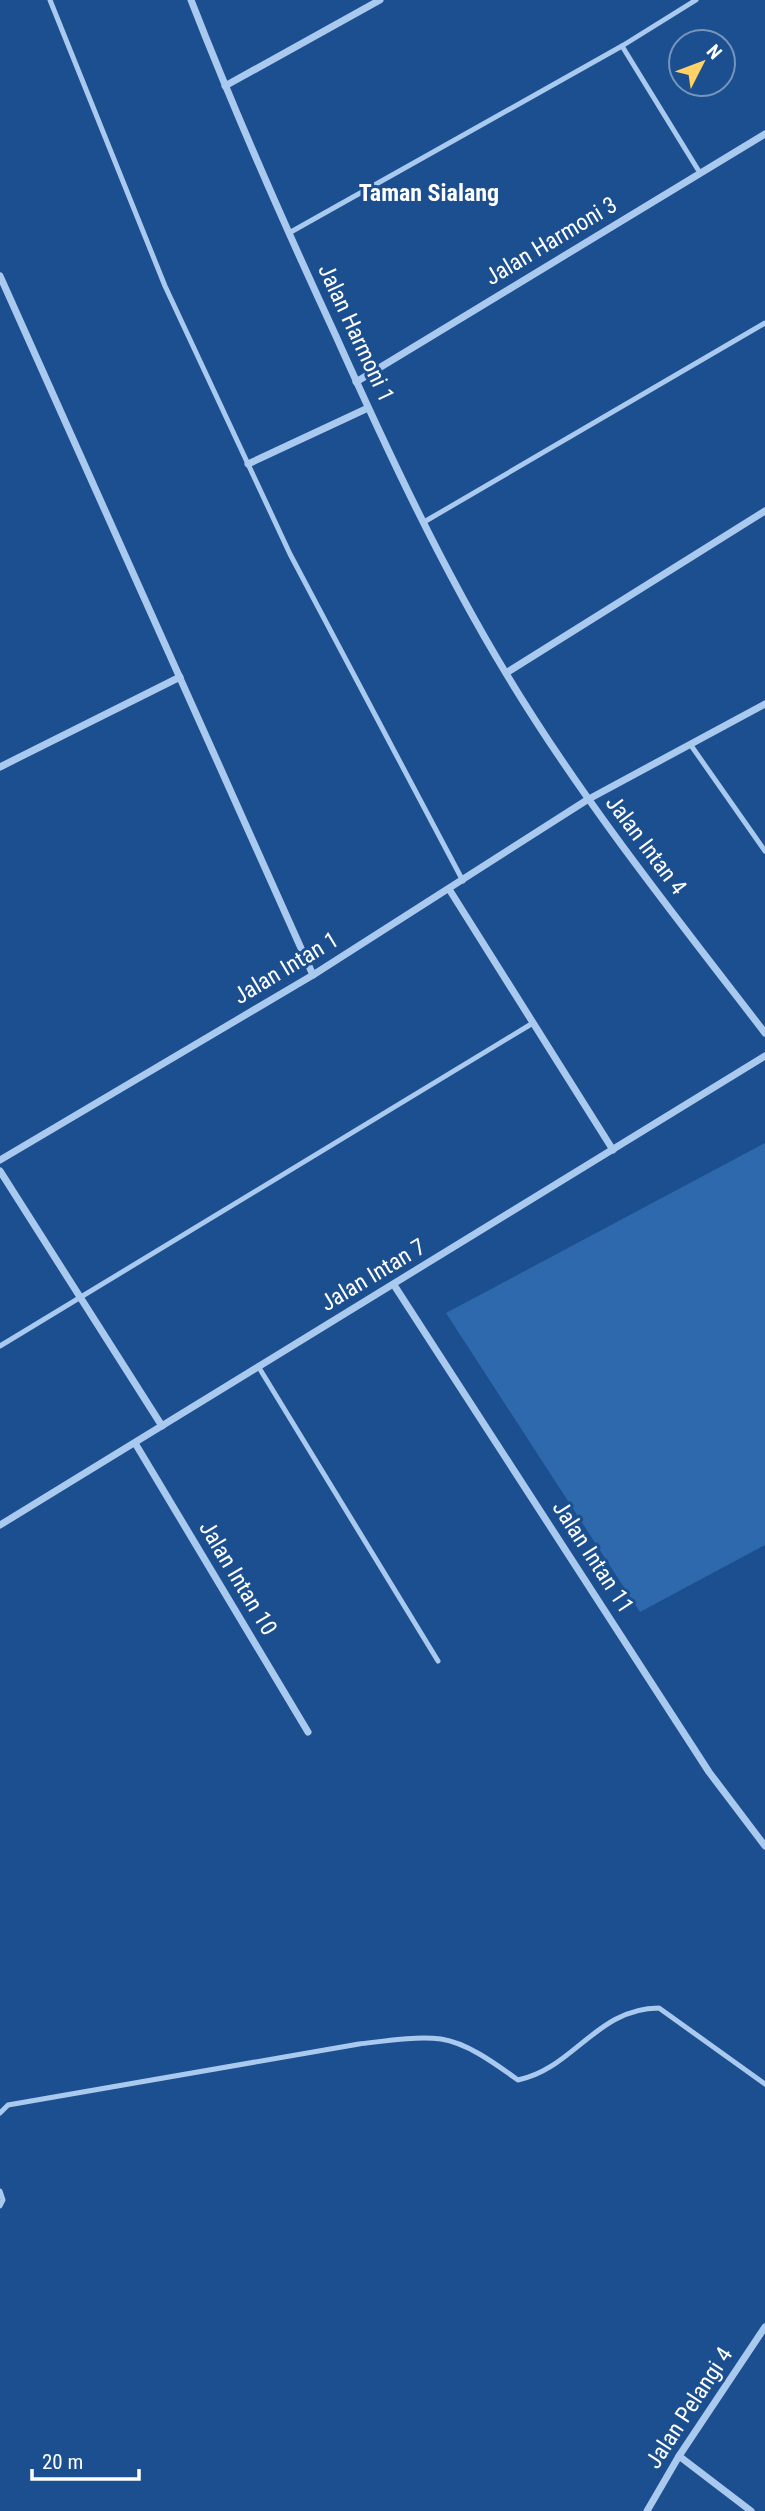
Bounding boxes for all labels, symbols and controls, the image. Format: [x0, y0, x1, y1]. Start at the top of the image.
north arrow [667, 28, 737, 98]
text: N [702, 40, 727, 64]
district label: Taman Sialang [359, 179, 499, 207]
street label: Jalan Harmoni 3 [480, 191, 622, 291]
street label: Jalan Harmoni 1 [312, 260, 400, 406]
street label: Jalan Intan 4 [600, 790, 692, 900]
street label: Jalan Intan 1 [229, 926, 343, 1010]
street label: Jalan Intan 7 [316, 1233, 430, 1317]
street label: Jalan Intan 11 [547, 1496, 639, 1618]
street label: Jalan Intan 10 [193, 1516, 283, 1640]
street label: Jalan Pelangi 4 [640, 2342, 738, 2474]
scale bar [32, 2438, 138, 2482]
text: 20 m [42, 2450, 83, 2474]

